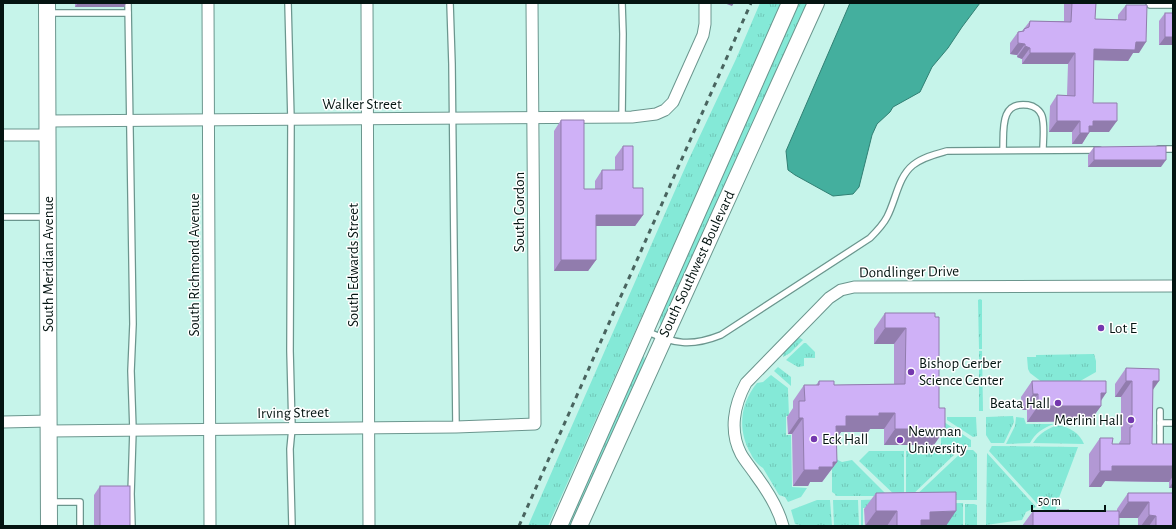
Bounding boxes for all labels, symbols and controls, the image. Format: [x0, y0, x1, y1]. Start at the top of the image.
street label: Walker Street [322, 97, 402, 112]
street label: South Gordon [512, 172, 527, 252]
street label: South Southwest Boulevard [656, 188, 738, 339]
street label: South Richmond Avenue [187, 193, 202, 337]
street label: South Meridian Avenue [41, 196, 56, 332]
street label: South Edwards Street [346, 203, 361, 327]
street label: Dondlinger Drive [859, 264, 959, 280]
place label: Lot E [1109, 321, 1137, 336]
marker: Lot E [1096, 323, 1106, 333]
place label: Bishop Gerber Science Center [919, 356, 1004, 388]
marker: Bishop Gerber Science Center [906, 367, 916, 377]
place label: Beata Hall [990, 396, 1050, 411]
marker: Beata Hall [1053, 398, 1063, 408]
street label: Irving Street [257, 405, 329, 421]
place label: Merlini Hall [1054, 413, 1123, 428]
marker: Merlini Hall [1126, 415, 1136, 425]
place label: Newman University [908, 424, 967, 456]
place label: Eck Hall [822, 432, 868, 447]
marker: Eck Hall [809, 434, 819, 444]
marker: Newman University [895, 435, 905, 445]
scale bar [1032, 487, 1105, 513]
text: 50 m [1038, 495, 1061, 507]

